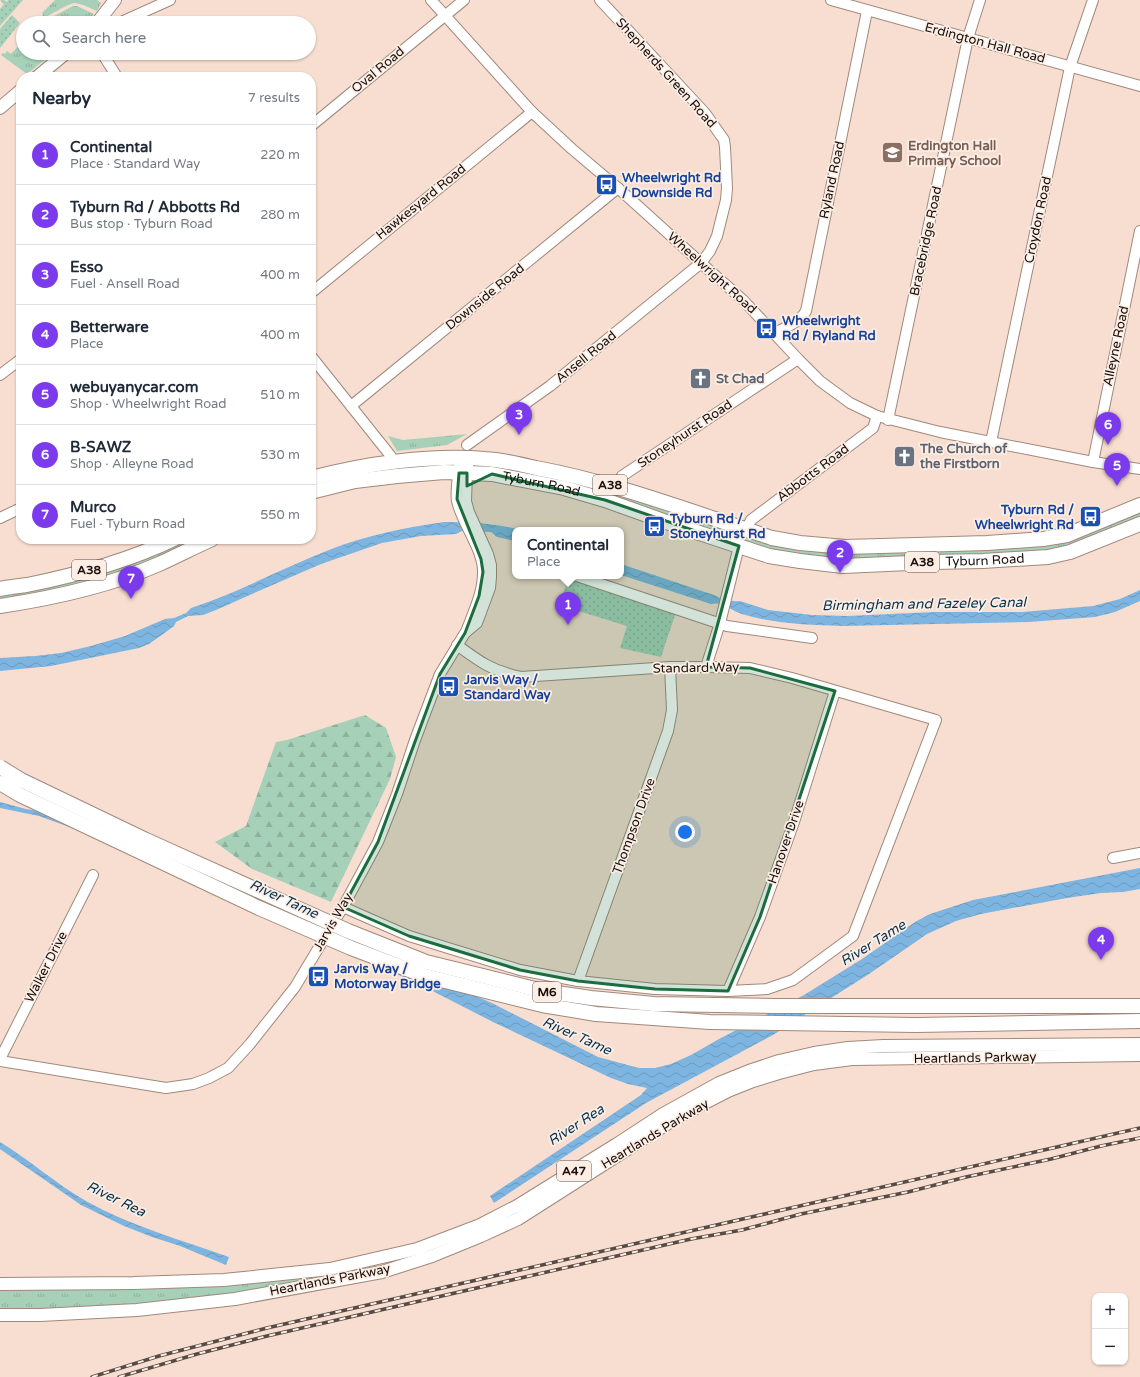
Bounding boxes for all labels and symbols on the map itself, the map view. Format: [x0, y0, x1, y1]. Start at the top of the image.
street label: Shepherds Green Road [612, 15, 720, 131]
street label: Erdington Hall Road [923, 19, 1047, 67]
street label: Oval Road [348, 43, 408, 97]
place label: Erdington Hall Primary School [908, 138, 1001, 169]
street label: Ryland Road [816, 140, 848, 220]
school or university icon: Erdington Hall Primary School [879, 140, 905, 166]
street label: Hawkesyard Road [373, 161, 469, 243]
place label: Wheelwright Rd / Downside Rd [622, 170, 721, 201]
bus stop icon: Wheelwright Rd / Downside Rd [594, 172, 620, 198]
street label: Croydon Road [1021, 175, 1055, 265]
street label: Bracebridge Road [907, 185, 945, 297]
street label: Wheelwright Road [664, 229, 760, 317]
street label: Downside Road [442, 260, 528, 334]
street label: Alleyne Road [1100, 304, 1132, 388]
place label: Wheelwright Rd / Ryland Rd [782, 313, 876, 344]
bus stop icon: Wheelwright Rd / Ryland Rd [754, 315, 780, 341]
street label: Ansell Road [552, 328, 620, 386]
church icon: St Chad [687, 366, 713, 392]
place label: St Chad [716, 371, 765, 387]
street label: Stoneyhurst Road [635, 396, 735, 472]
pin: 3 [506, 402, 532, 435]
pin: 6 [1095, 412, 1121, 445]
street label: Abbotts Road [774, 441, 852, 505]
place label: The Church of the Firstborn [919, 441, 1008, 472]
church icon: The Church of the Firstborn [892, 443, 918, 469]
pin: 5 [1104, 453, 1130, 486]
street label: Tyburn Road [501, 468, 582, 500]
road number: A38 [593, 475, 627, 495]
place label: Tyburn Rd / Wheelwright Rd [975, 502, 1074, 533]
bus stop icon: Tyburn Rd / Wheelwright Rd [1077, 504, 1103, 530]
place label: Tyburn Rd / Stoneyhurst Rd [669, 511, 765, 542]
bus stop icon: Tyburn Rd / Stoneyhurst Rd [642, 513, 668, 539]
pin: 2 [827, 540, 853, 573]
street label: Tyburn Road [945, 550, 1025, 570]
road number: A38 [905, 552, 939, 572]
road number: A38 [72, 560, 106, 580]
pin: 7 [118, 566, 144, 599]
pin: 1 [555, 592, 581, 625]
water label: Birmingham and Fazeley Canal [822, 594, 1028, 614]
street label: Standard Way [653, 659, 739, 677]
place label: Jarvis Way / Standard Way [463, 672, 551, 703]
bus stop icon: Jarvis Way / Standard Way [436, 674, 462, 700]
street label: Thompson Drive [609, 776, 659, 876]
street label: Hanover Drive [764, 798, 808, 886]
your location [675, 822, 695, 842]
water label: River Tame [247, 876, 322, 923]
street label: Jarvis Way [310, 890, 356, 954]
water label: River Tame [837, 916, 910, 970]
pin: 4 [1088, 927, 1114, 960]
street label: Walker Drive [21, 929, 71, 1005]
place label: Jarvis Way / Motorway Bridge [333, 961, 441, 992]
bus stop icon: Jarvis Way / Motorway Bridge [305, 963, 331, 989]
road number: M6 [533, 982, 561, 1002]
water label: River Tame [540, 1013, 615, 1059]
street label: Heartlands Parkway [914, 1049, 1036, 1067]
street label: Heartlands Parkway [598, 1096, 712, 1172]
water label: River Rea [545, 1100, 608, 1149]
road number: A47 [557, 1161, 591, 1181]
water label: River Rea [84, 1177, 149, 1221]
street label: Heartlands Parkway [268, 1260, 392, 1300]

